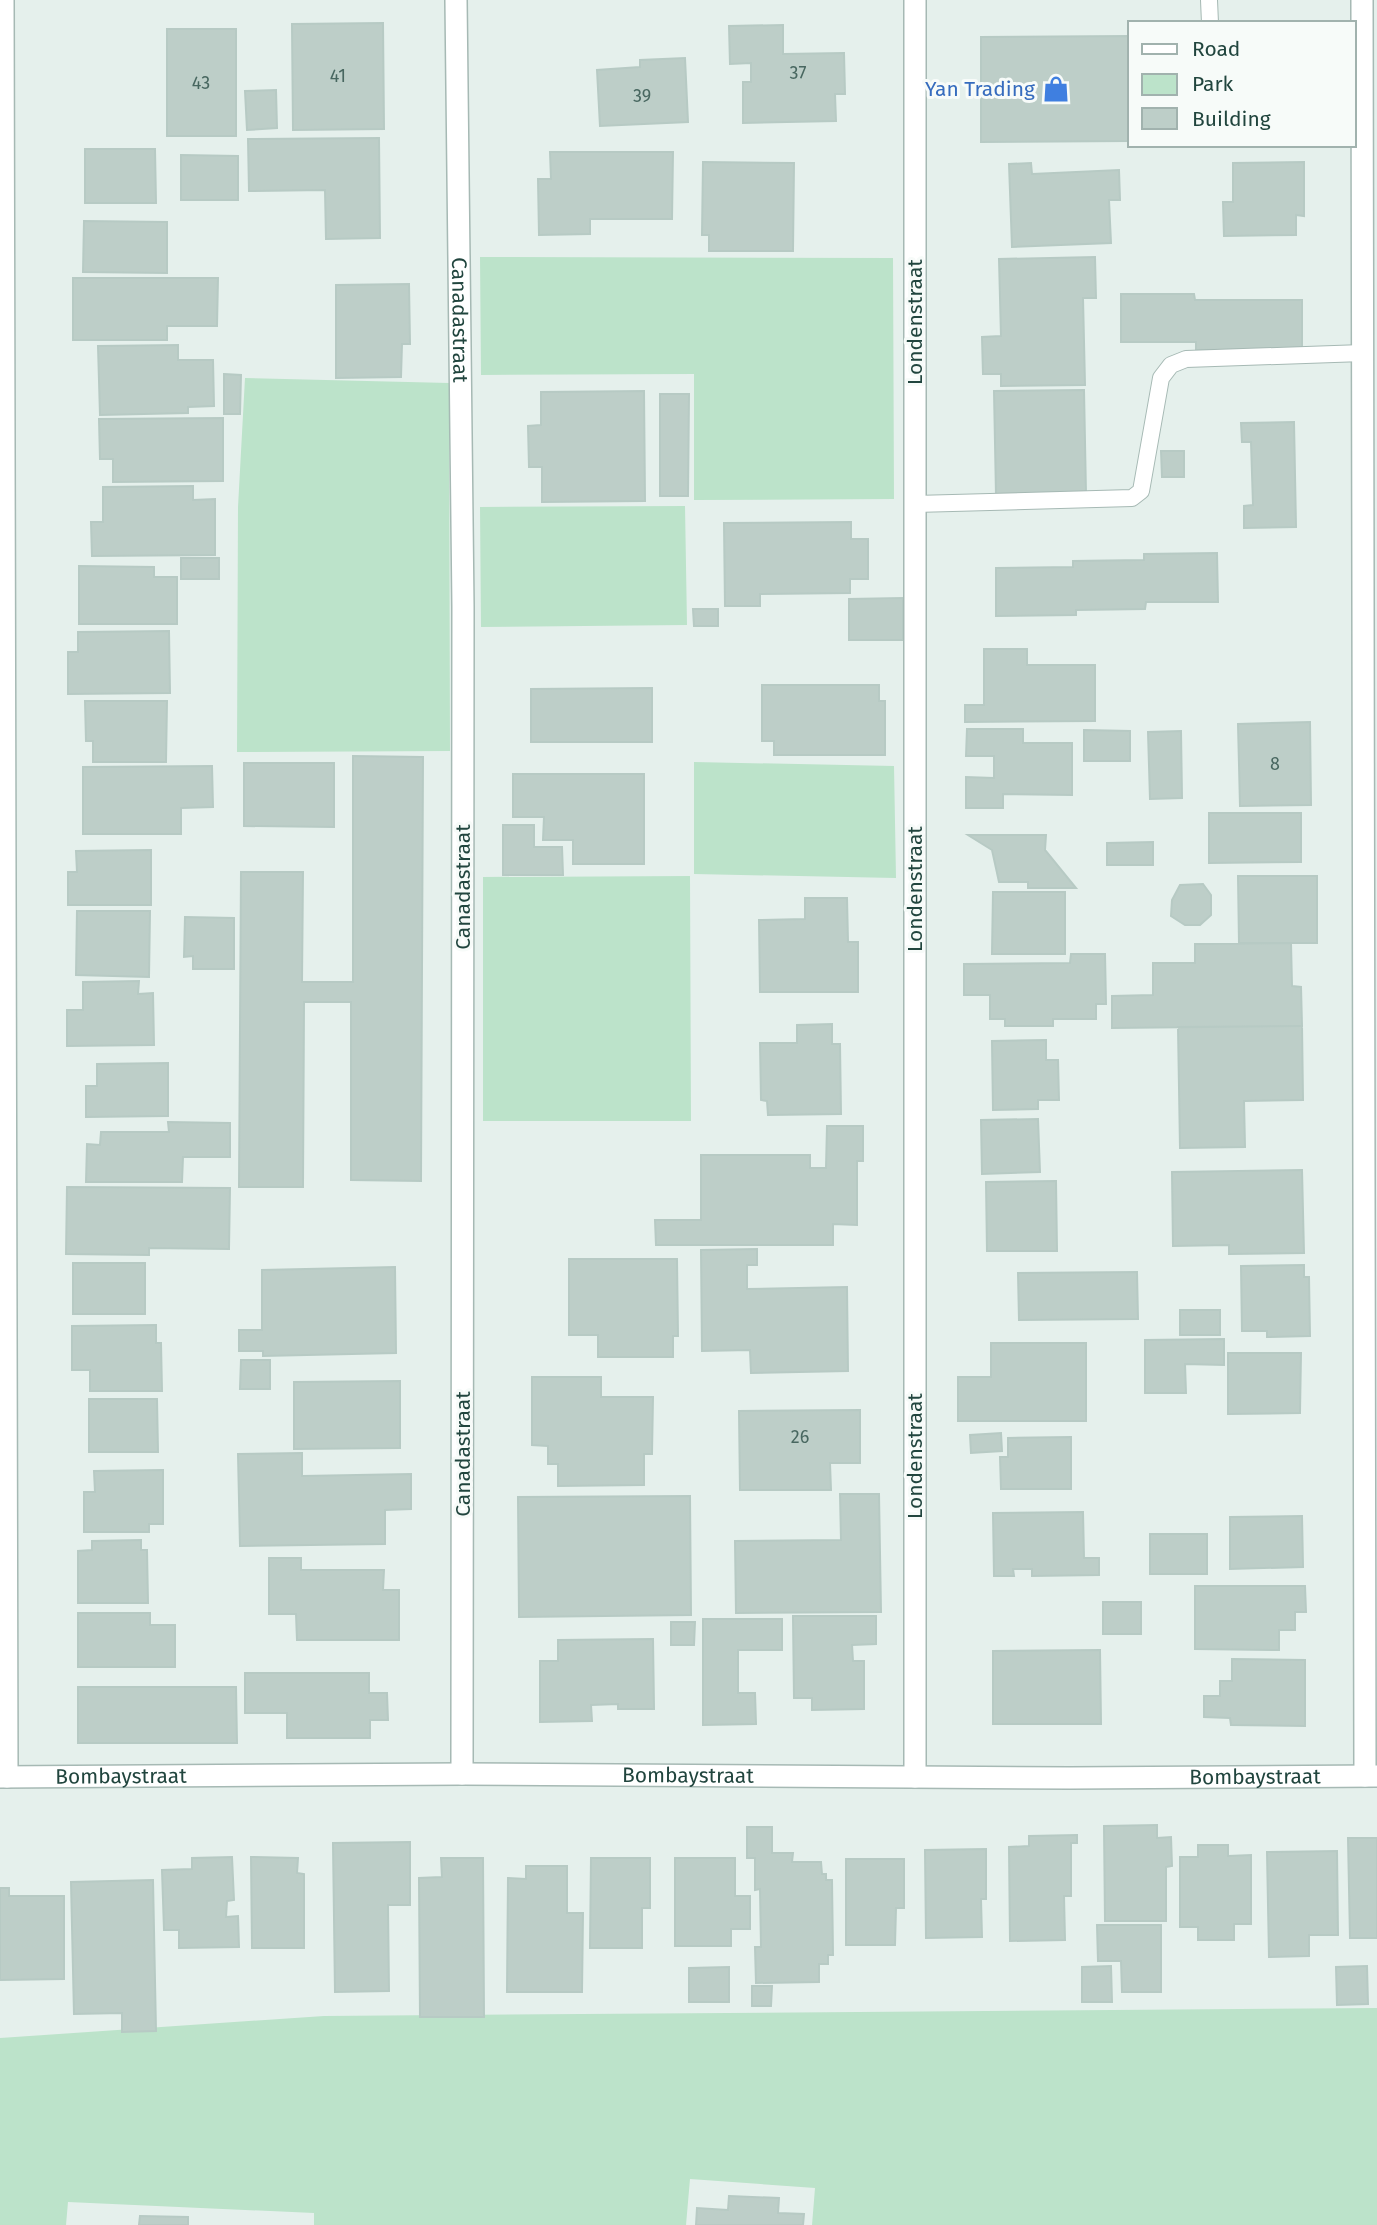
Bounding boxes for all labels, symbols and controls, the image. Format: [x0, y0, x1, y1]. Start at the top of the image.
legend [1128, 21, 1356, 147]
text: Road [1192, 36, 1240, 62]
house number: 37 [790, 62, 806, 84]
house number: 41 [330, 65, 346, 87]
text: Park [1192, 71, 1234, 97]
house number: 43 [192, 72, 210, 94]
shop icon: Yan Trading [1041, 74, 1071, 104]
place label: Yan Trading [925, 76, 1035, 102]
house number: 39 [633, 85, 651, 107]
text: Building [1192, 106, 1271, 132]
street label: Canadastraat [446, 257, 473, 383]
street label: Londenstraat [902, 259, 928, 385]
house number: 8 [1270, 753, 1280, 775]
street label: Canadastraat [450, 824, 476, 950]
street label: Londenstraat [902, 826, 928, 952]
street label: Canadastraat [450, 1391, 476, 1517]
street label: Londenstraat [902, 1393, 928, 1519]
house number: 26 [791, 1426, 809, 1448]
street label: Bombaystraat [622, 1762, 754, 1789]
street label: Bombaystraat [55, 1763, 187, 1790]
street label: Bombaystraat [1189, 1763, 1321, 1790]

